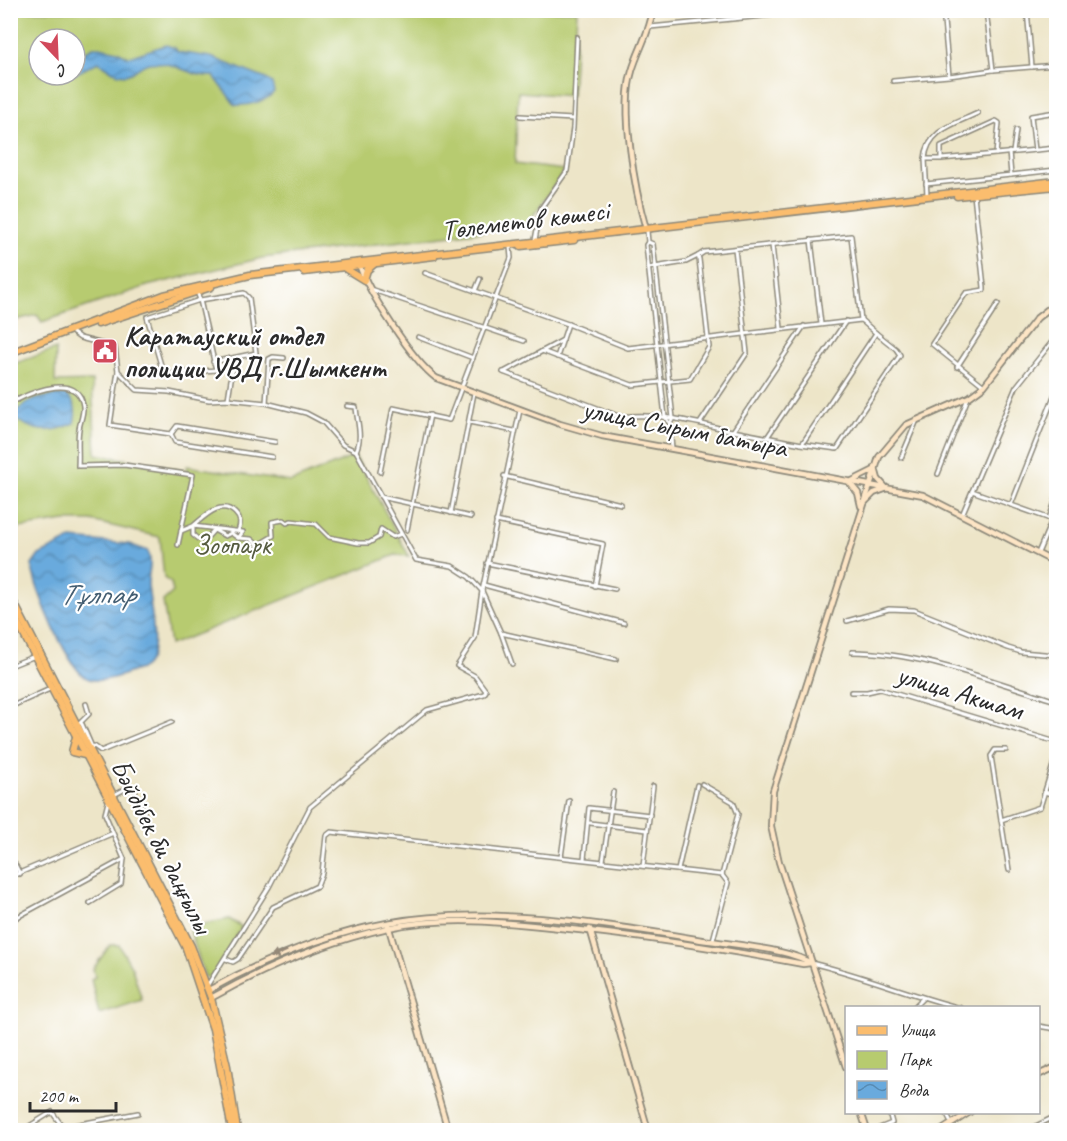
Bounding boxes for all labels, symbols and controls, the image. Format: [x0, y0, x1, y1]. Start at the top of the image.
north arrow [27, 27, 87, 87]
text: С [53, 59, 70, 81]
street label: Төлеметов көшесі [439, 192, 614, 248]
place label: Каратауский отдел полиции УВД г.Шымкент [124, 318, 387, 385]
public building icon: Каратауский отдел полиции УВД г.Шымкент [90, 336, 120, 366]
street label: улица Сырым батыра [578, 391, 792, 465]
park label: Зоопарк [193, 527, 272, 562]
water label: Тұлпар [60, 575, 138, 613]
street label: улица Акшам [891, 656, 1030, 728]
street label: Бәйдібек би даңғылы [103, 753, 222, 941]
one-way arrow [270, 949, 288, 959]
legend [845, 1006, 1040, 1114]
text: Улица [899, 1019, 936, 1041]
text: Парк [899, 1049, 933, 1071]
scale bar [30, 1075, 116, 1113]
text: Вода [899, 1079, 930, 1101]
text: 200 m [39, 1085, 80, 1107]

